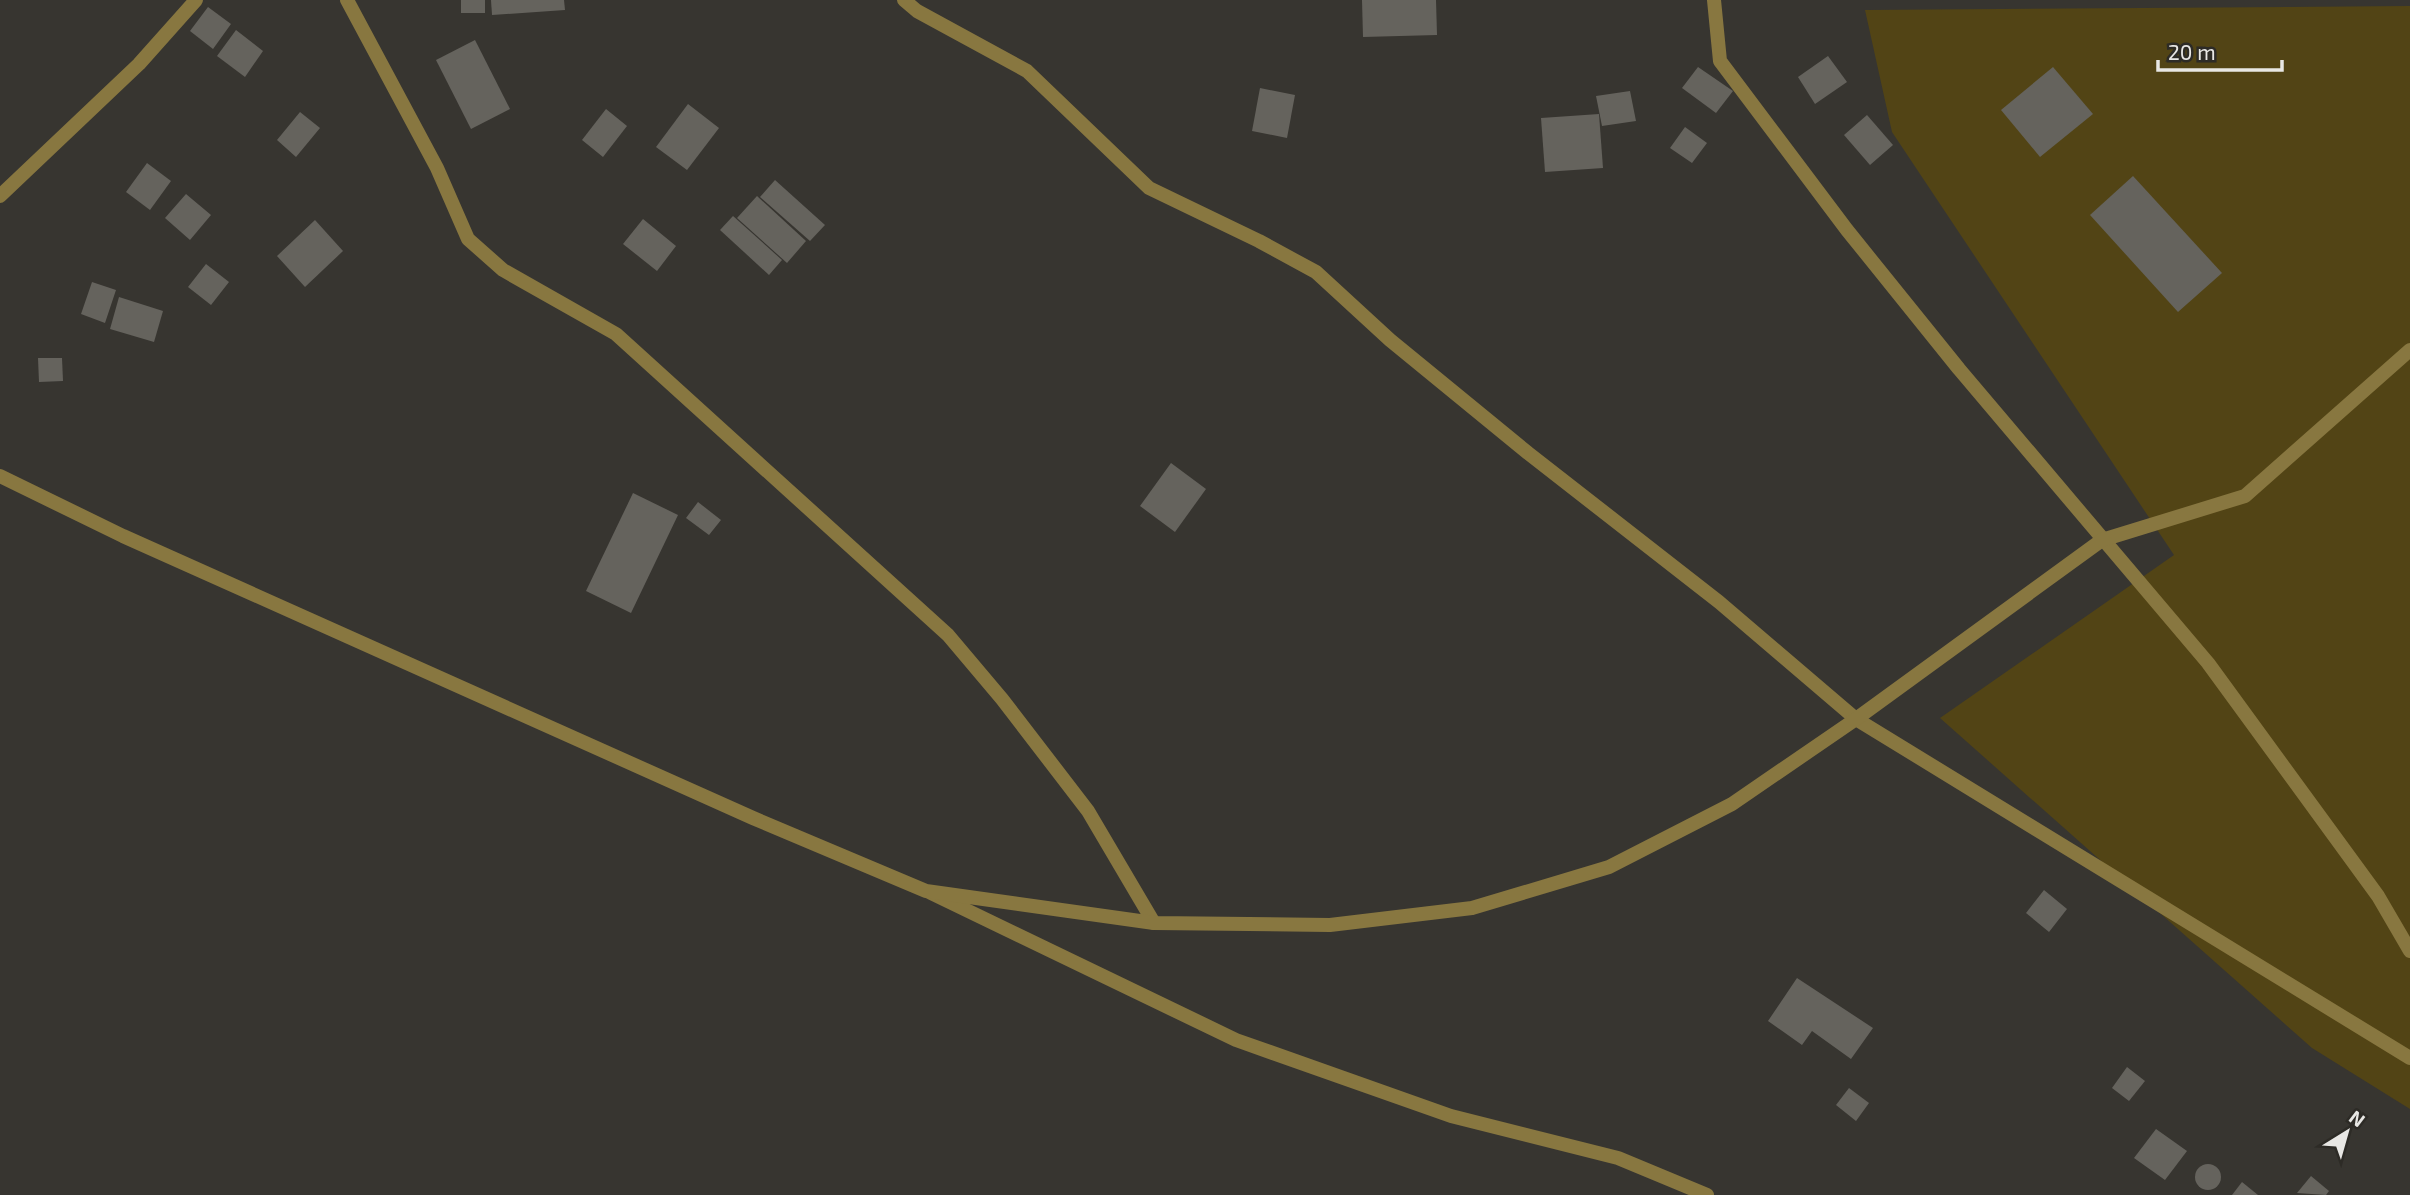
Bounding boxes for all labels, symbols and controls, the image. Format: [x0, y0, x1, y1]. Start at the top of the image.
scale bar [2158, 28, 2282, 72]
text: 20 m [2168, 39, 2216, 64]
north arrow [2312, 1097, 2382, 1167]
text: N [2345, 1105, 2370, 1131]

